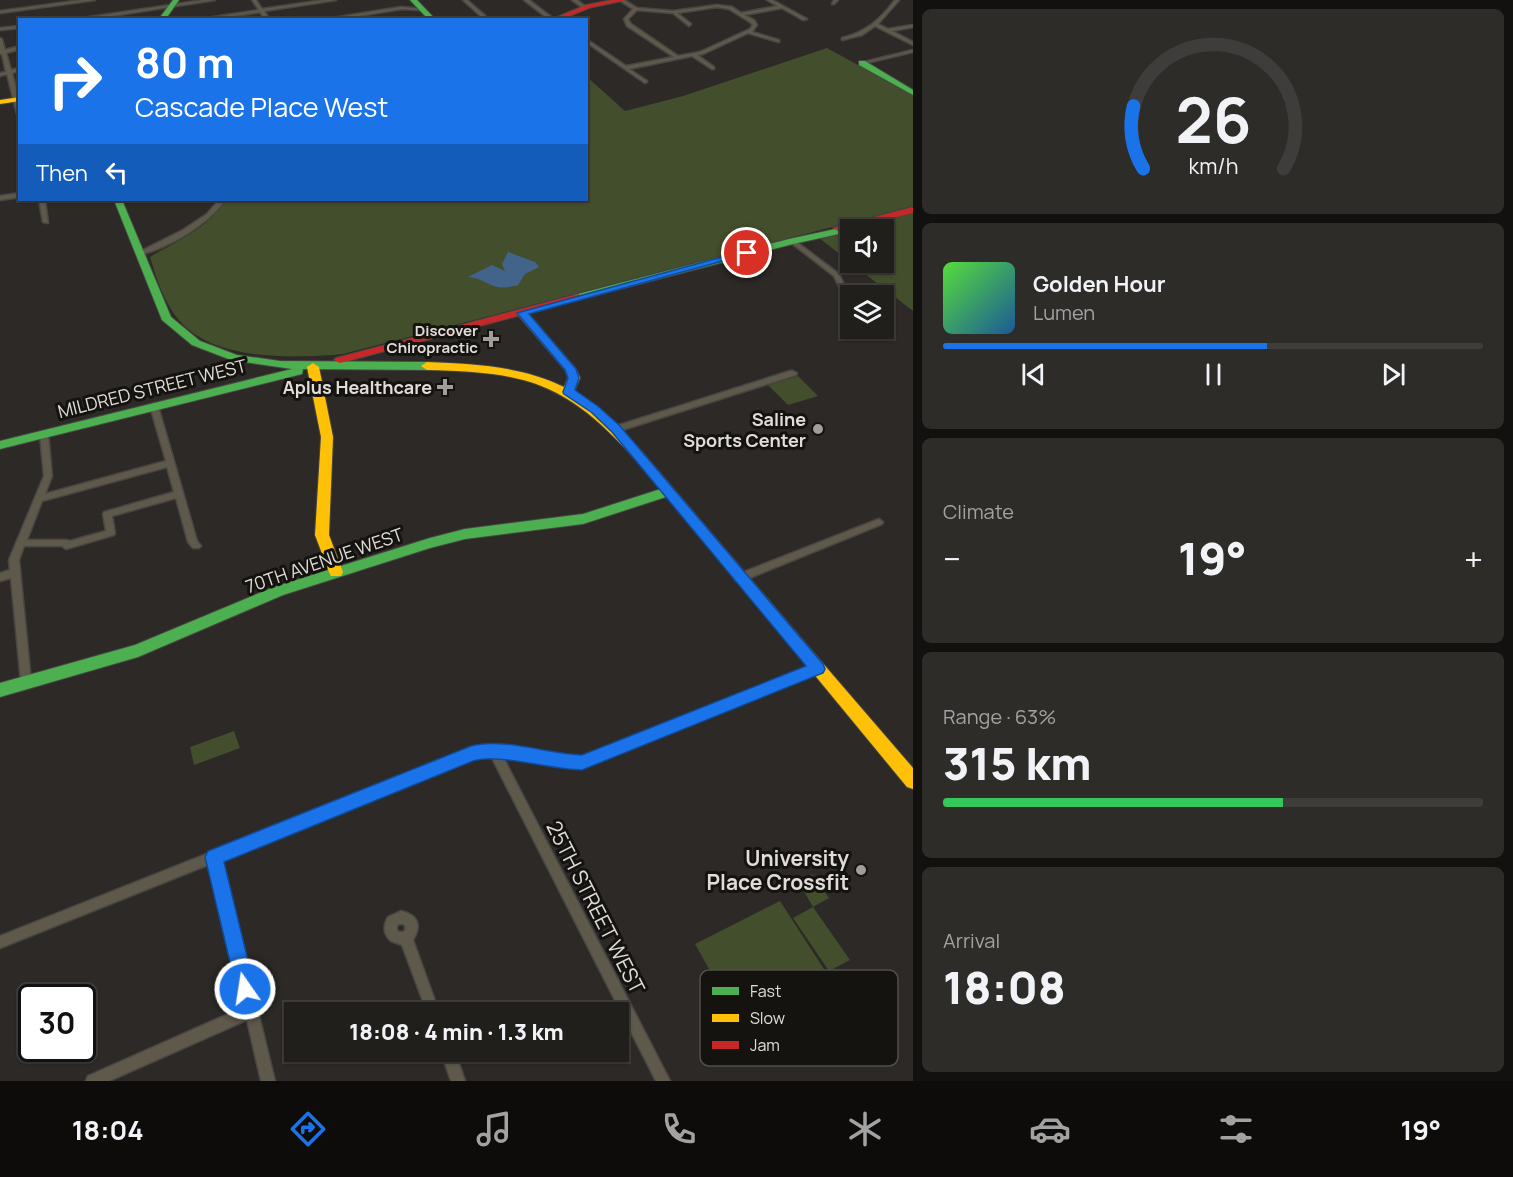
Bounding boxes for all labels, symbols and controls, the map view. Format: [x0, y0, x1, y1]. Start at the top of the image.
text: 80 m [135, 33, 235, 91]
icon: right [36, 42, 114, 120]
text: 26 [1175, 76, 1251, 162]
text: Cascade Place West [135, 88, 388, 125]
text: km/h [1188, 151, 1238, 180]
icon: left [100, 156, 133, 189]
text: Then [36, 158, 88, 188]
map controls [840, 219, 894, 339]
button: sound [840, 219, 894, 273]
pin [721, 227, 772, 278]
icon: arrive [730, 236, 763, 269]
text: Golden Hour [1033, 269, 1166, 299]
button: layers [840, 285, 894, 339]
text: Lumen [1033, 299, 1095, 326]
place label: Discover Chiropractic [387, 320, 478, 358]
marker: Discover Chiropractic [482, 330, 500, 348]
street label: MILDRED STREET WEST [55, 353, 249, 423]
icon: previous [1017, 358, 1050, 391]
icon: pause [1197, 358, 1230, 391]
icon: next [1377, 358, 1410, 391]
place label: Aplus Healthcare [283, 375, 432, 399]
marker: Aplus Healthcare [436, 378, 454, 396]
place label: Saline Sports Center [683, 407, 806, 452]
marker: Saline Sports Center [811, 422, 825, 436]
text: Climate [943, 498, 1014, 525]
street label: 70TH AVENUE WEST [242, 522, 406, 598]
text: 19° [1178, 527, 1247, 589]
text: − [943, 536, 961, 581]
text: + [1464, 536, 1483, 581]
text: Range · 63% [943, 703, 1056, 730]
text: 315 km [943, 732, 1092, 794]
street label: 25TH STREET WEST [540, 816, 652, 999]
place label: University Place Crossfit [707, 844, 849, 896]
marker: University Place Crossfit [854, 863, 868, 877]
text: Arrival [943, 927, 1000, 954]
text: 18:08 [943, 956, 1066, 1018]
position arrow [213, 957, 277, 1021]
legend [700, 970, 898, 1066]
text: Fast [750, 980, 781, 1002]
speed limit sign: 30 [18, 984, 96, 1062]
text: Slow [750, 1007, 785, 1029]
text: 18:08 · 4 min · 1.3 km [349, 1017, 564, 1047]
text: Jam [750, 1034, 780, 1056]
icon: directions [287, 1108, 329, 1150]
icon: music [473, 1108, 515, 1150]
icon: phone [658, 1108, 700, 1150]
icon: climate [844, 1108, 886, 1150]
icon: car [1029, 1108, 1071, 1150]
icon: filters [1215, 1108, 1257, 1150]
text: 18:04 [72, 1111, 144, 1148]
text: 19° [1400, 1111, 1441, 1148]

